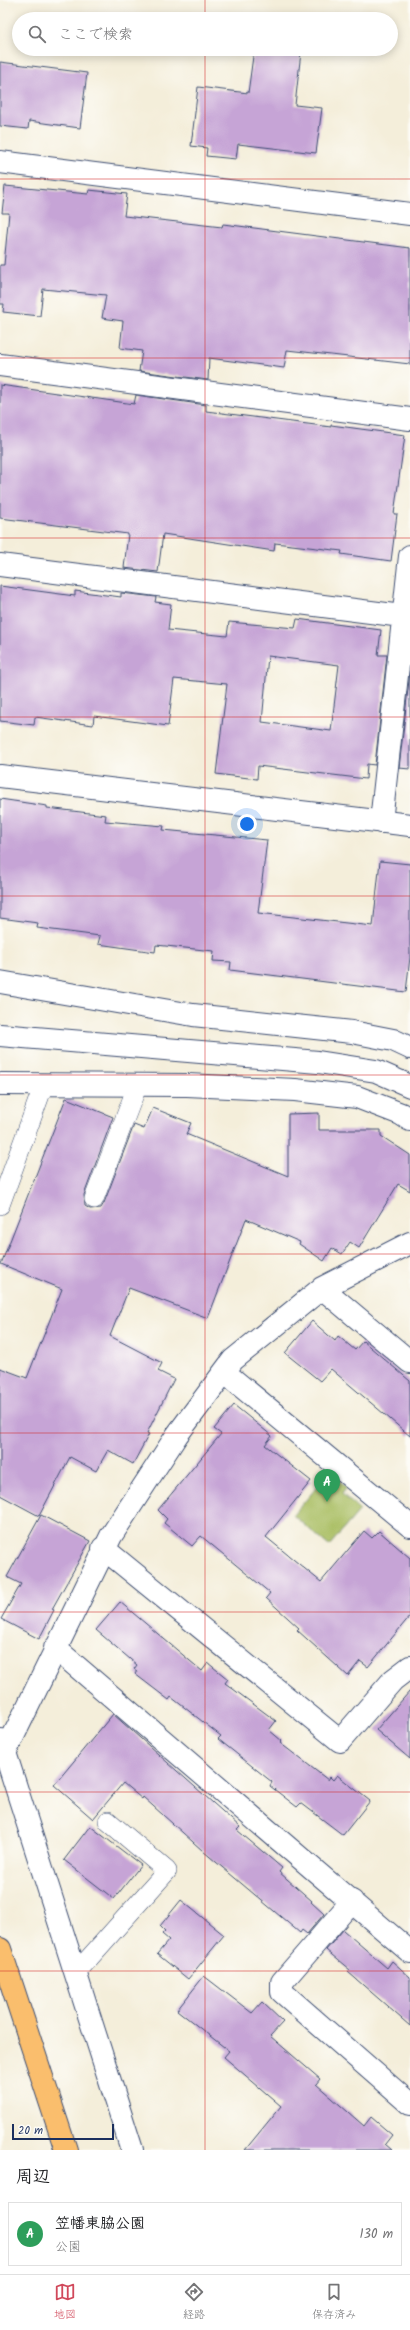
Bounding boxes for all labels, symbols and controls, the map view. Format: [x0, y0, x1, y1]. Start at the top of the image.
search box [12, 12, 398, 56]
icon: search [26, 23, 48, 45]
text: ここで検索 [58, 23, 133, 47]
your location [237, 814, 257, 834]
pin: A [314, 1469, 340, 1502]
scale bar [12, 2122, 114, 2141]
text: 20 m [18, 2122, 43, 2140]
text: 周辺 [16, 2164, 50, 2191]
text: 笠幡東脇公園 [55, 2212, 145, 2236]
text: A [26, 2224, 34, 2245]
text: 130 m [359, 2224, 393, 2245]
text: 公園 [55, 2237, 81, 2258]
tab: 地図 [54, 2281, 76, 2324]
tab: 経路 [183, 2281, 205, 2324]
tab: 保存済み [312, 2281, 356, 2324]

